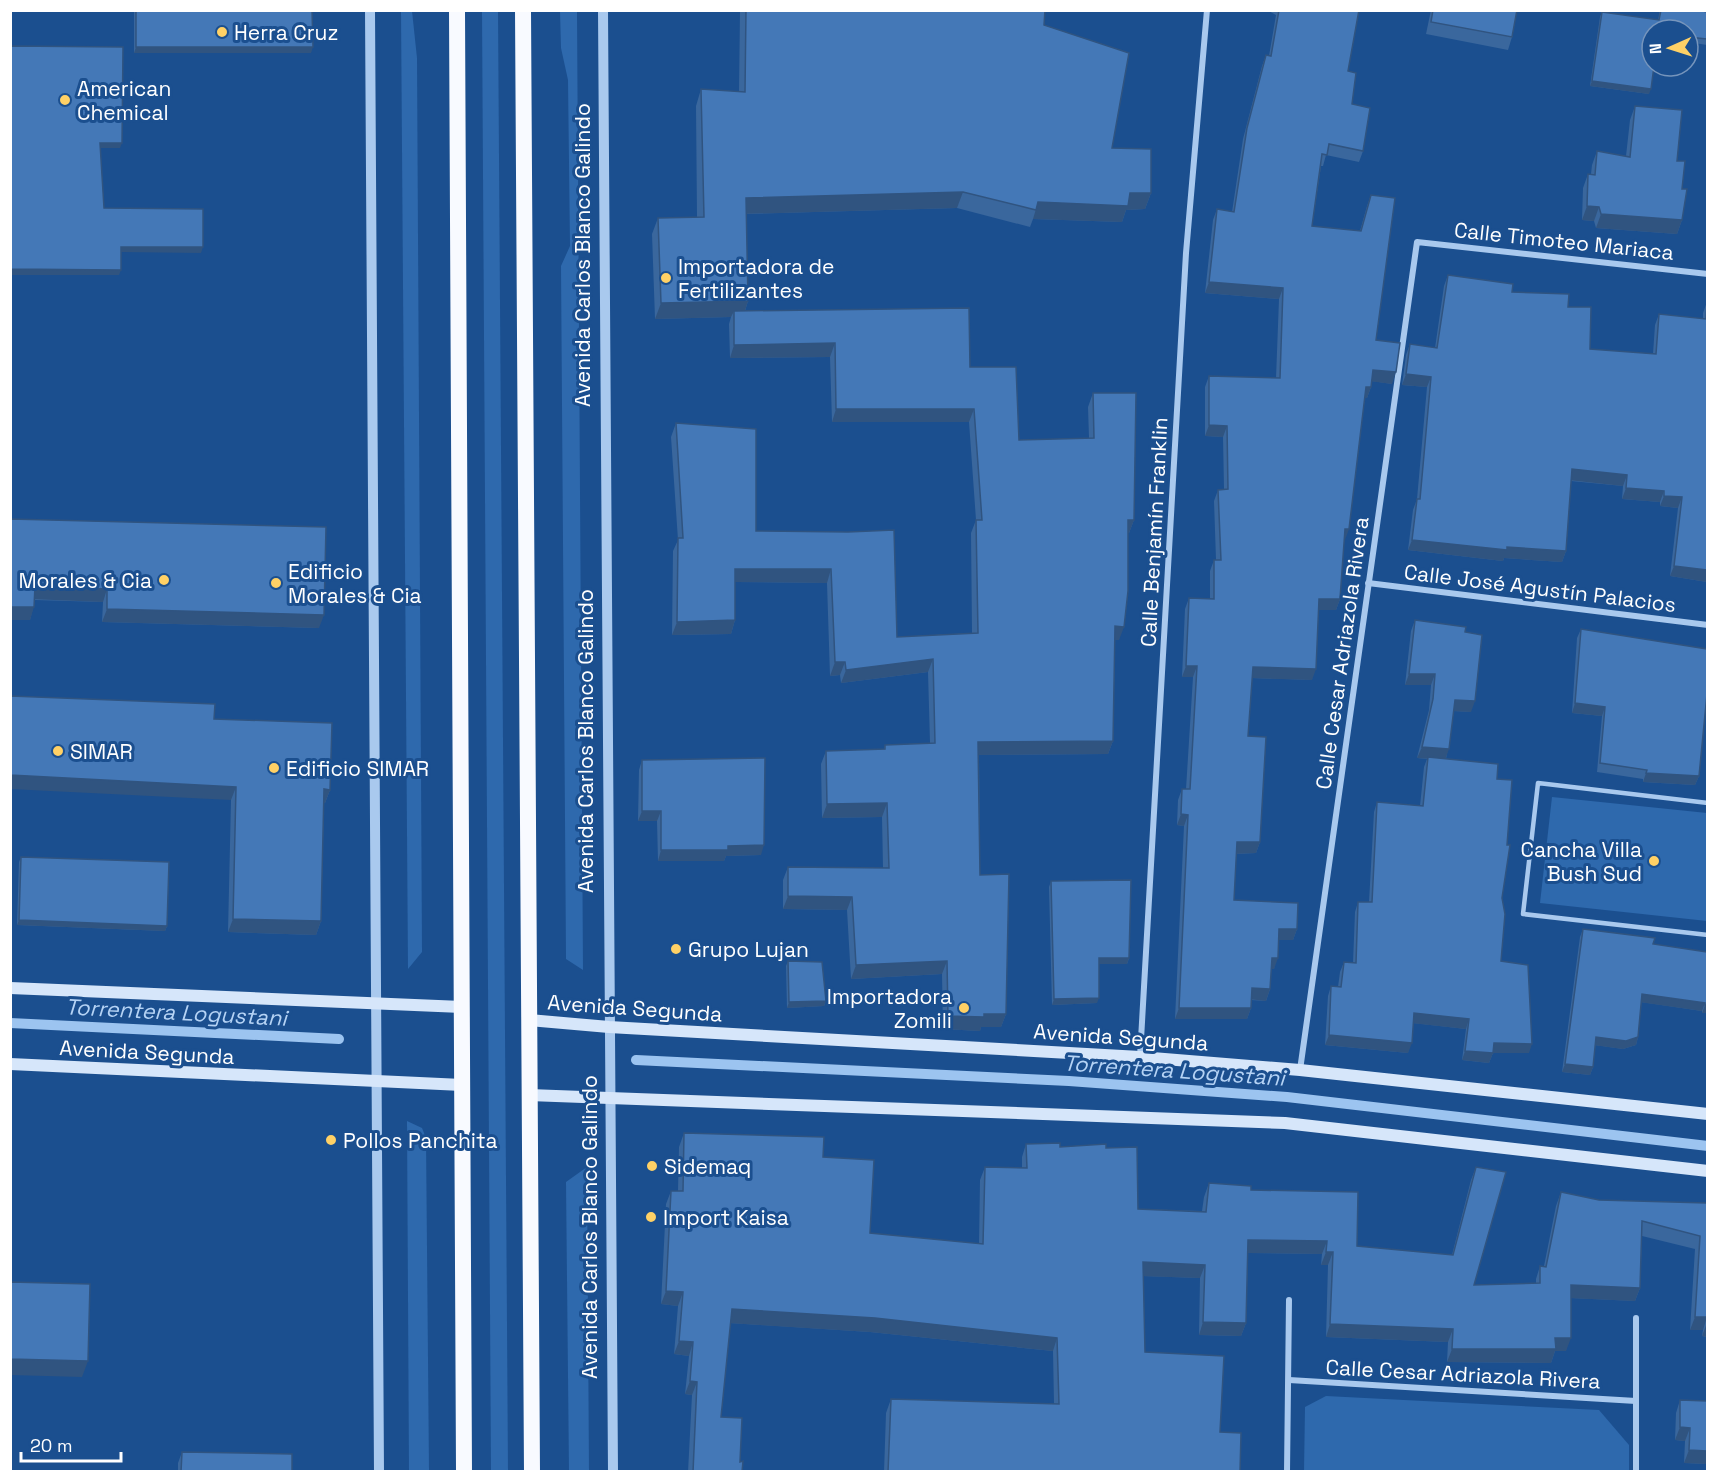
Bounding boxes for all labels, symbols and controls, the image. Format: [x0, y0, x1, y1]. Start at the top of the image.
north arrow [1640, 18, 1700, 78]
place label: Herra Cruz [234, 19, 338, 46]
marker: Herra Cruz [215, 25, 229, 39]
text: N [1645, 43, 1666, 55]
place label: American Chemical [77, 75, 171, 126]
marker: American Chemical [58, 93, 72, 107]
street label: Avenida Carlos Blanco Galindo [569, 103, 596, 407]
street label: Calle Timoteo Mariaca [1453, 216, 1675, 266]
place label: Importadora de Fertilizantes [678, 253, 834, 304]
marker: Importadora de Fertilizantes [659, 271, 673, 285]
street label: Calle Benjamín Franklin [1135, 416, 1173, 648]
street label: Calle Cesar Adriazola Rivera [1309, 515, 1375, 791]
place label: Edificio Morales & Cia [288, 558, 422, 609]
street label: Calle José Agustín Palacios [1402, 558, 1678, 618]
place label: Morales & Cia [18, 567, 152, 594]
marker: Morales & Cia [157, 573, 171, 587]
marker: Edificio Morales & Cia [269, 576, 283, 590]
street label: Avenida Carlos Blanco Galindo [572, 589, 599, 893]
place label: SIMAR [70, 738, 133, 765]
marker: SIMAR [51, 744, 65, 758]
place label: Edificio SIMAR [286, 755, 429, 782]
marker: Edificio SIMAR [267, 761, 281, 775]
place label: Cancha Villa Bush Sud [1520, 836, 1642, 887]
marker: Cancha Villa Bush Sud [1647, 854, 1661, 868]
place label: Grupo Lujan [688, 936, 809, 963]
marker: Grupo Lujan [669, 942, 683, 956]
place label: Importadora Zomili [827, 983, 952, 1034]
street label: Avenida Segunda [547, 988, 723, 1028]
water label: Torrentera Logustani [65, 992, 290, 1032]
marker: Importadora Zomili [957, 1001, 971, 1015]
street label: Avenida Segunda [1033, 1017, 1209, 1057]
street label: Avenida Segunda [59, 1034, 235, 1070]
water label: Torrentera Logustani [1062, 1048, 1288, 1092]
street label: Avenida Carlos Blanco Galindo [576, 1075, 603, 1379]
place label: Pollos Panchita [343, 1127, 498, 1154]
marker: Pollos Panchita [324, 1133, 338, 1147]
place label: Sidemaq [664, 1153, 751, 1180]
marker: Sidemaq [645, 1159, 659, 1173]
place label: Import Kaisa [663, 1204, 789, 1231]
marker: Import Kaisa [644, 1210, 658, 1224]
street label: Calle Cesar Adriazola Rivera [1325, 1353, 1601, 1395]
scale bar [21, 1425, 122, 1463]
text: 20 m [30, 1434, 73, 1457]

